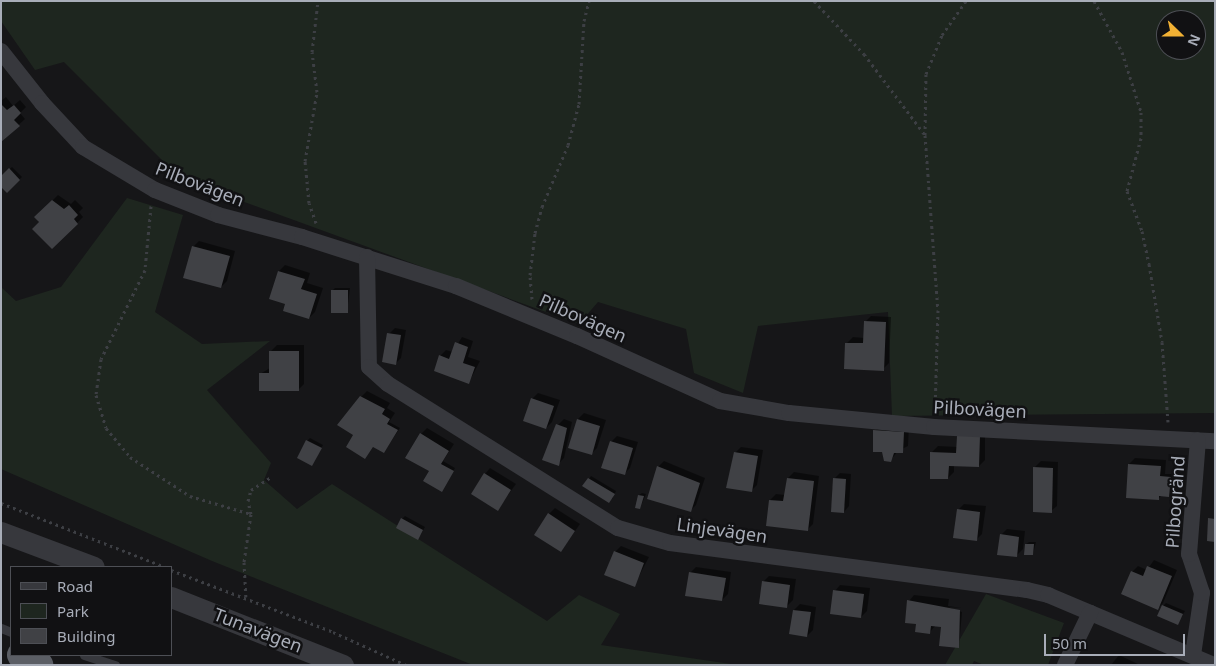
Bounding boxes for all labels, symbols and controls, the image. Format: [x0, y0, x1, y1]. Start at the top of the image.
north arrow [1156, 10, 1206, 60]
text: N [1184, 32, 1205, 49]
street label: Pilbovägen [153, 157, 247, 211]
street label: Pilbovägen [536, 289, 630, 347]
street label: Pilbovägen [933, 396, 1027, 422]
street label: Pilbogränd [1161, 455, 1189, 549]
street label: Linjevägen [675, 513, 769, 547]
legend [10, 566, 172, 656]
text: Road [57, 576, 93, 596]
text: Park [57, 601, 89, 621]
street label: Tunavägen [211, 603, 305, 657]
scale bar [1046, 624, 1187, 656]
text: Building [57, 626, 115, 646]
text: 50 m [1052, 633, 1087, 653]

